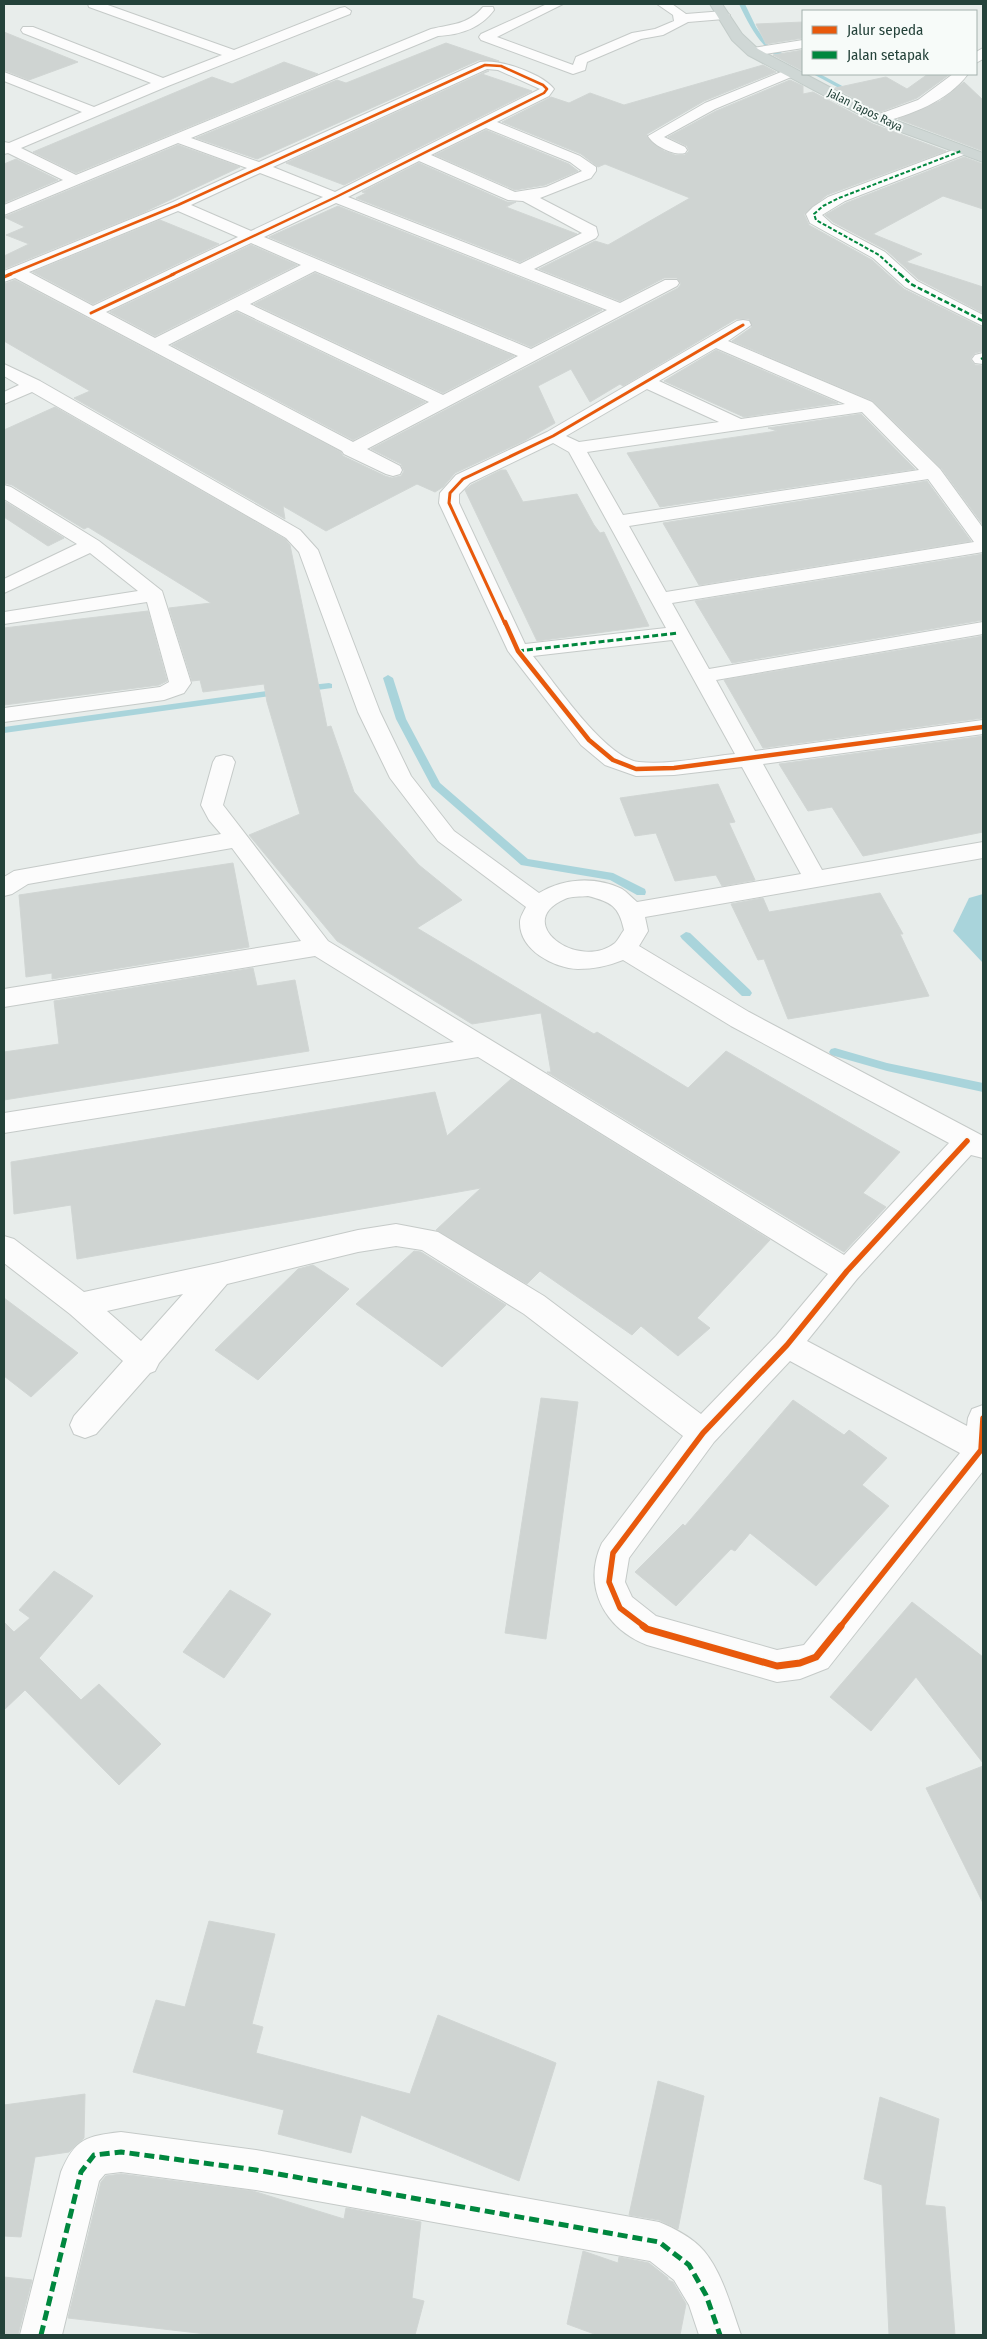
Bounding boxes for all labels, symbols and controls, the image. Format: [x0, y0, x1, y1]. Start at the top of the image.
legend [802, 10, 977, 75]
text: Jalur sepeda [847, 21, 923, 39]
text: Jalan setapak [847, 46, 929, 64]
street label: Jalan Tapos Raya [825, 86, 905, 134]

